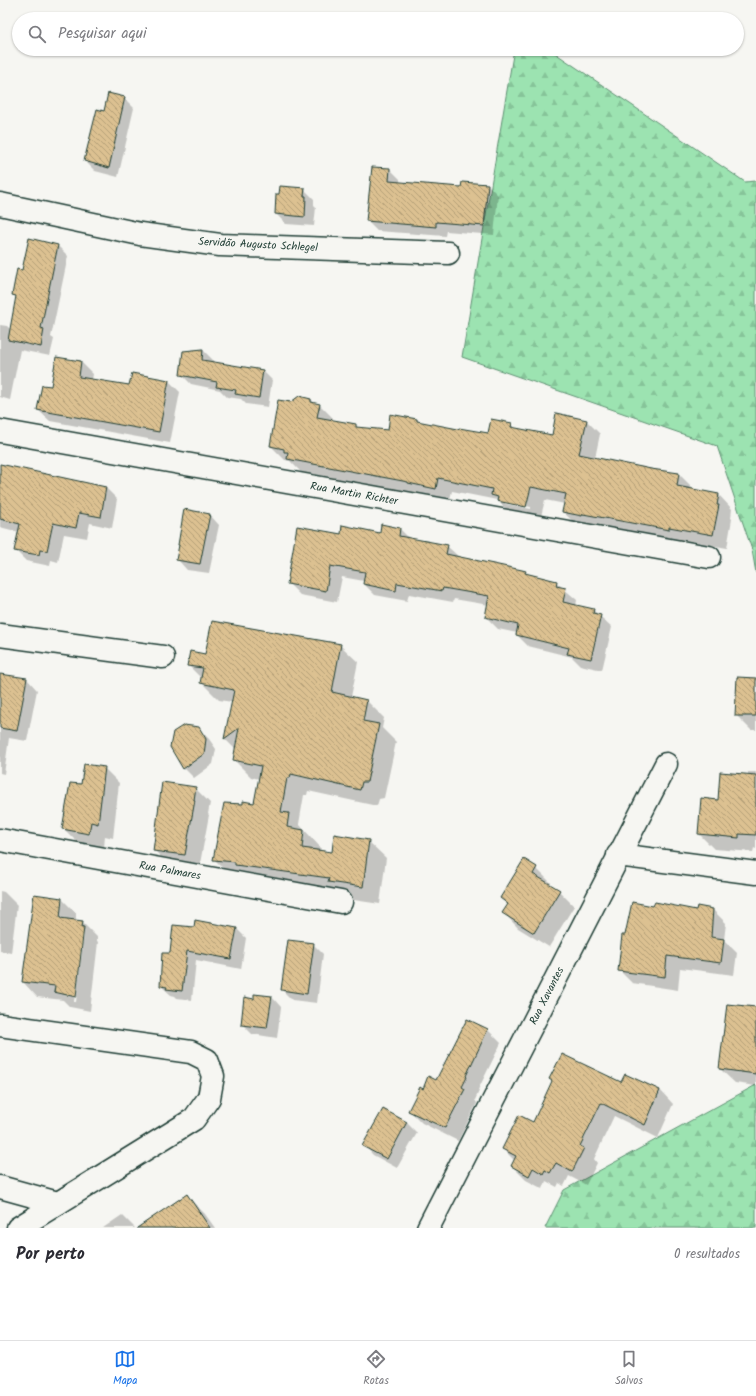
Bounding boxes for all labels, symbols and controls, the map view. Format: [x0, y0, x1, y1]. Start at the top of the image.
search box [12, 12, 744, 56]
text: Pesquisar aqui [58, 22, 147, 46]
icon: search [26, 23, 48, 45]
street label: Servidão Augusto Schlegel [198, 233, 319, 257]
street label: Rua Martin Richter [309, 477, 401, 511]
street label: Rua Palmares [138, 857, 203, 885]
street label: Rua Xavantes [525, 964, 569, 1028]
text: Por perto [16, 1241, 85, 1268]
text: 0 resultados [674, 1244, 740, 1265]
tab: Mapa [113, 1348, 137, 1390]
tab: Rotas [363, 1348, 389, 1390]
tab: Salvos [615, 1348, 643, 1390]

